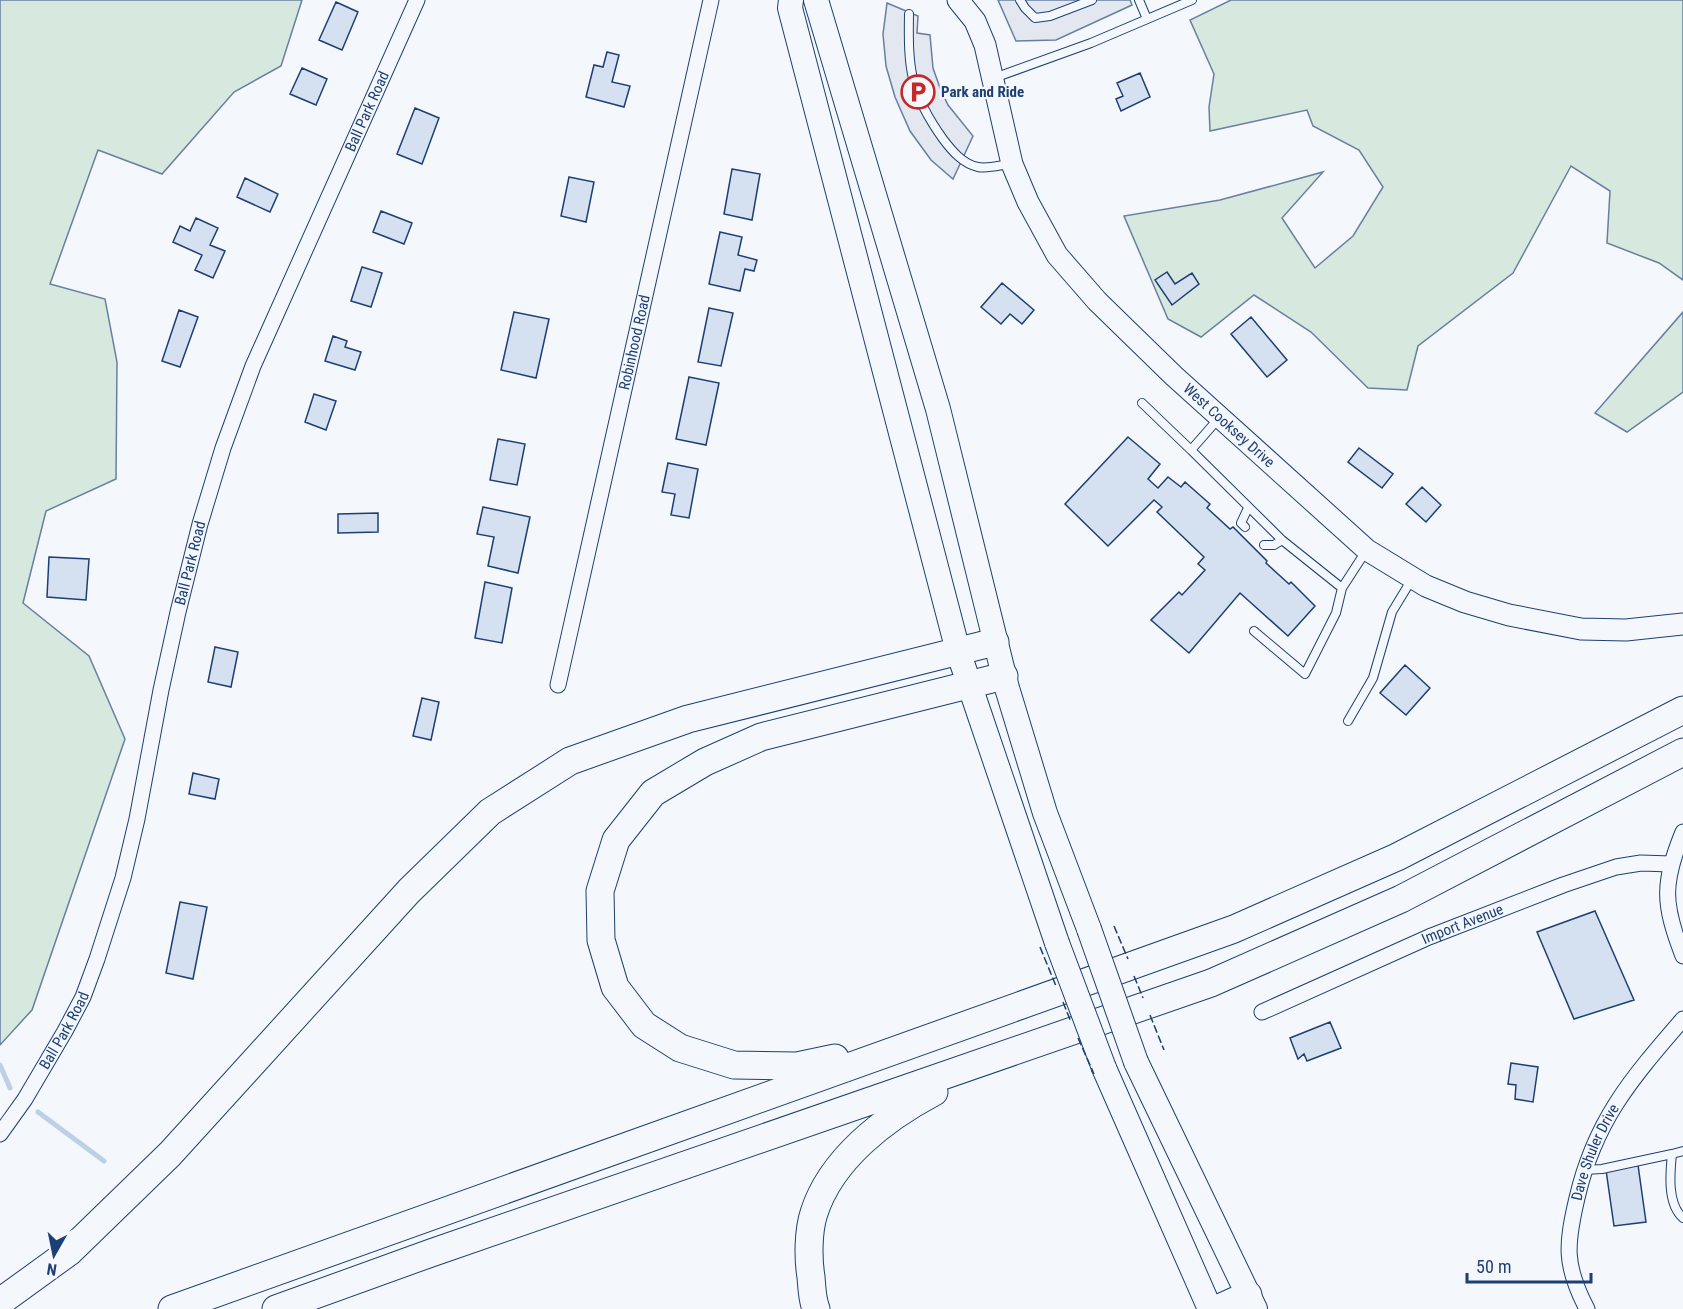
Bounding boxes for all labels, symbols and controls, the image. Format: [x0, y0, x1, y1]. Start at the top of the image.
street label: Ball Park Road [341, 68, 393, 154]
parking icon: Park and Ride [900, 74, 936, 110]
place label: Park and Ride [941, 83, 1024, 101]
street label: Robinhood Road [615, 293, 654, 392]
street label: West Cooksey Drive [1179, 380, 1278, 471]
street label: Ball Park Road [171, 519, 209, 607]
street label: Import Avenue [1419, 900, 1506, 948]
street label: Ball Park Road [35, 989, 93, 1073]
street label: Dave Shuler Drive [1568, 1101, 1623, 1203]
north arrow [24, 1225, 84, 1285]
scale bar [1467, 1246, 1592, 1284]
text: 50 m [1476, 1256, 1511, 1277]
text: N [45, 1259, 58, 1279]

